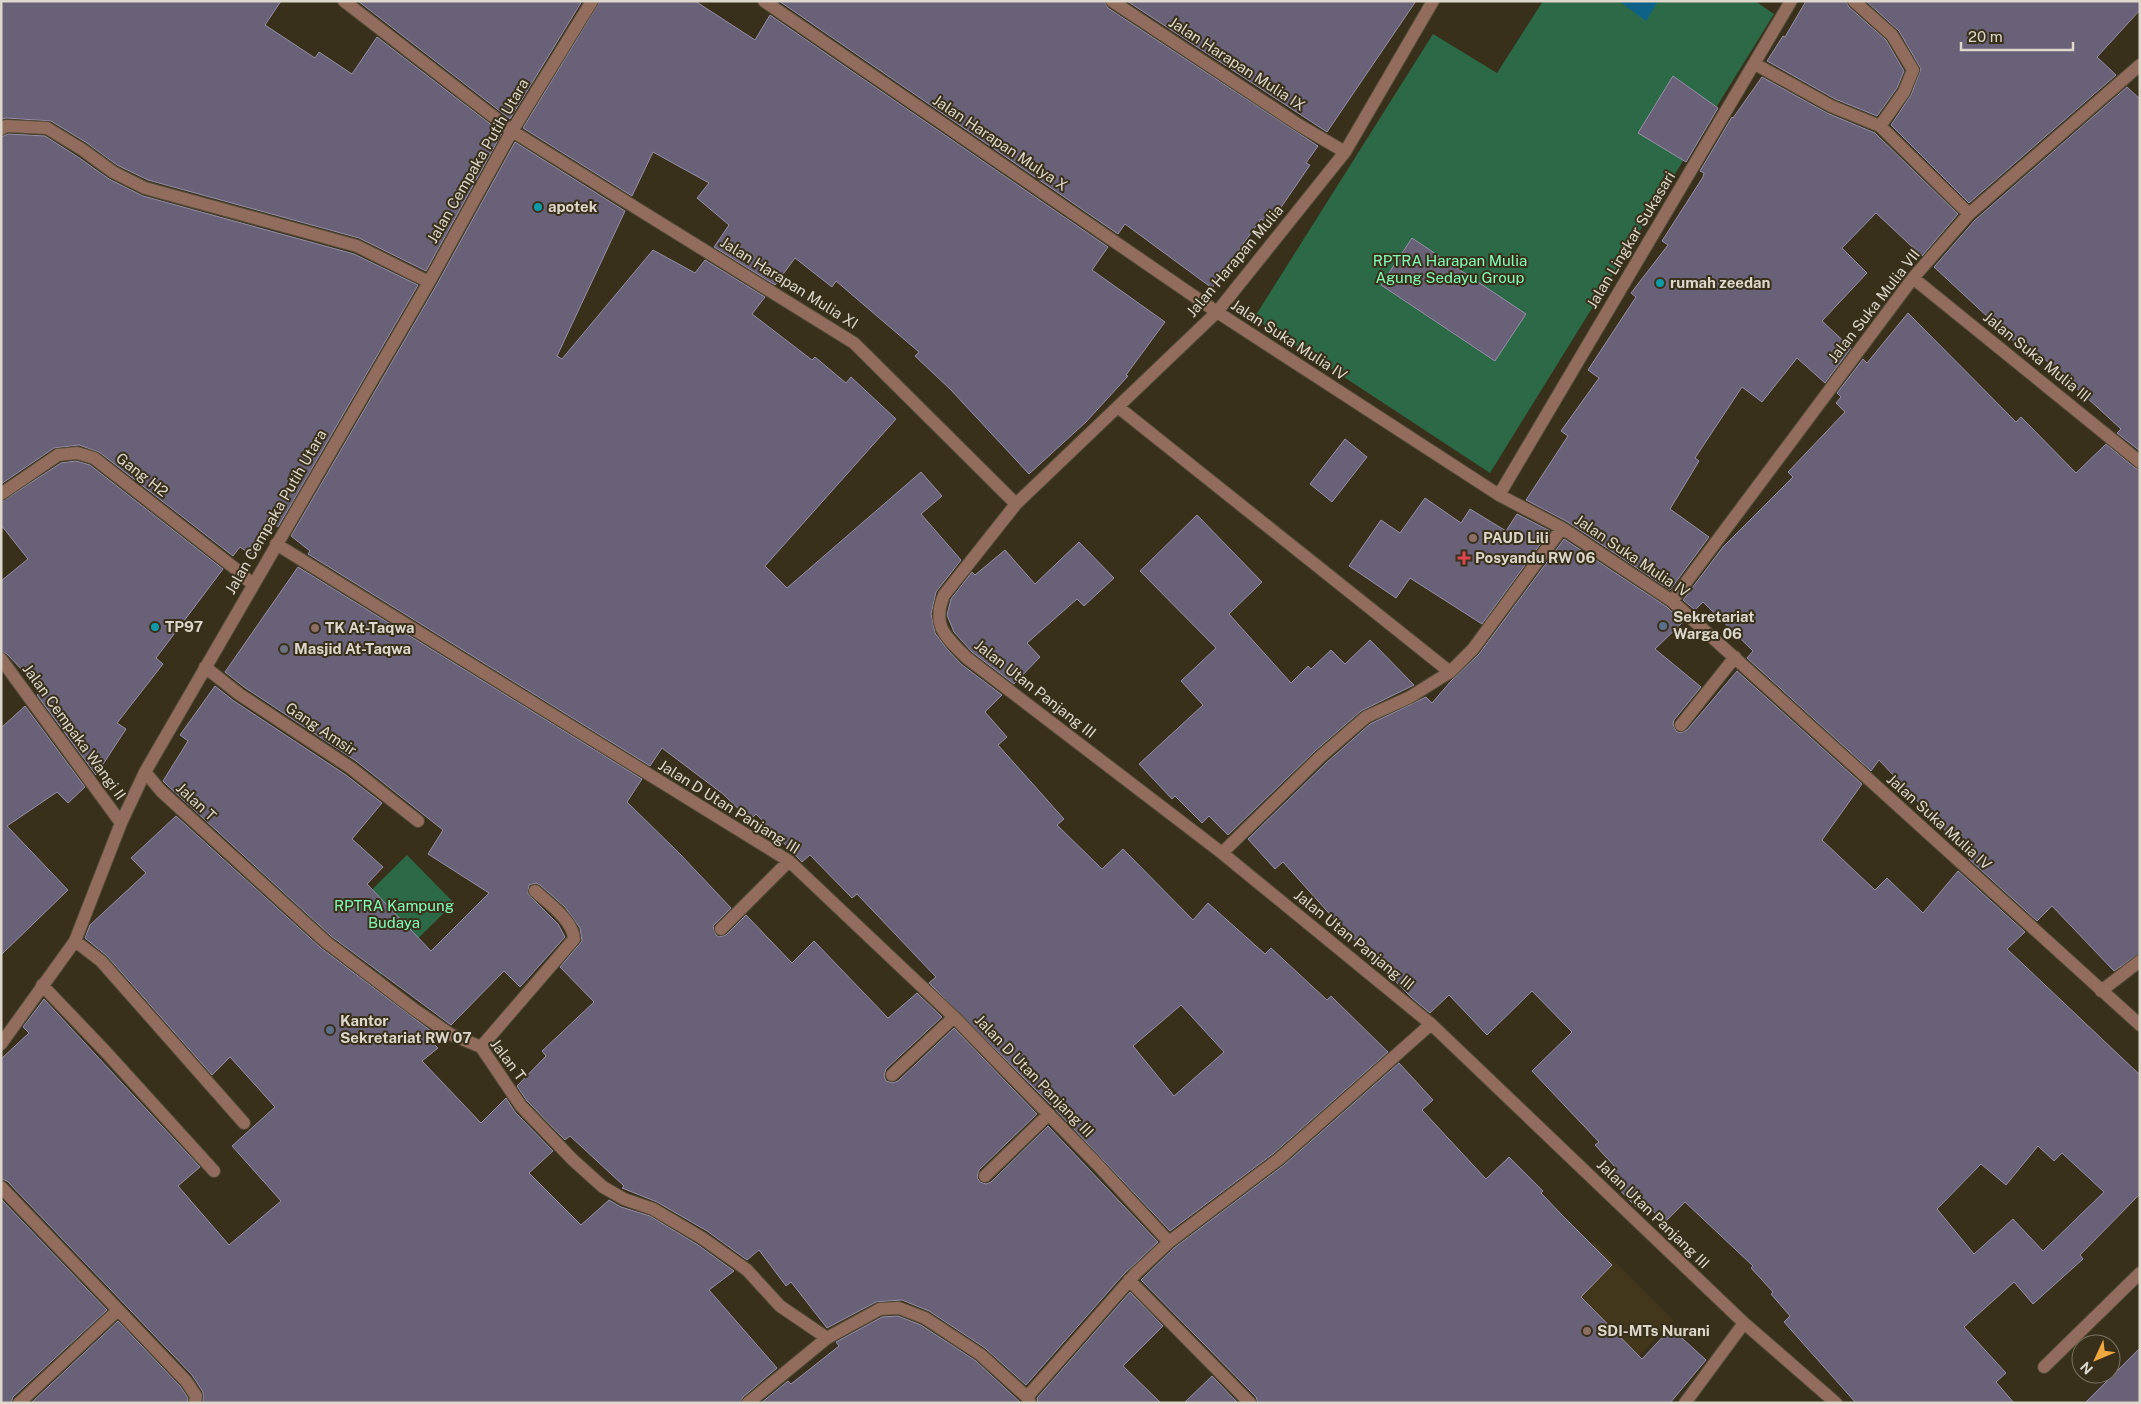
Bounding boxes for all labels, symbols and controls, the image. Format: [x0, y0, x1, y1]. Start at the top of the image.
street label: Jalan Harapan Mulia IX [1166, 13, 1309, 114]
scale bar [1961, 20, 2074, 52]
text: 20 m [1968, 28, 2003, 45]
street label: Jalan Cempaka Putih Utara [423, 75, 532, 246]
street label: Jalan Harapan Mulya X [930, 91, 1071, 194]
street label: Jalan Lingkar Sukasari [1583, 168, 1678, 311]
place label: apotek [548, 198, 598, 215]
marker: apotek [532, 201, 544, 213]
street label: Jalan Harapan Mulia [1183, 201, 1286, 320]
street label: Jalan Harapan Mulia XI [717, 233, 861, 332]
street label: Jalan Suka Mulia VII [1824, 246, 1923, 366]
park label: RPTRA Harapan Mulia Agung Sedayu Group [1373, 252, 1527, 286]
place label: rumah zeedan [1670, 274, 1771, 291]
marker: rumah zeedan [1654, 277, 1666, 289]
street label: Jalan Suka Mulia IV [1228, 296, 1350, 383]
street label: Jalan Suka Mulia III [1980, 308, 2094, 405]
street label: Jalan Cempaka Putih Utara [221, 426, 330, 597]
street label: Gang H2 [113, 449, 172, 500]
street label: Jalan Suka Mulia IV [1572, 511, 1693, 600]
place label: PAUD Lili [1483, 529, 1549, 546]
marker: PAUD Lili [1467, 532, 1479, 544]
place label: Posyandu RW 06 [1475, 549, 1595, 566]
marker: Posyandu RW 06 [1457, 551, 1471, 565]
place label: Sekretariat Warga 06 [1673, 608, 1755, 642]
place label: TP97 [165, 618, 203, 635]
place label: TK At-Taqwa [325, 619, 415, 636]
marker: Sekretariat Warga 06 [1657, 620, 1669, 632]
marker: TP97 [149, 621, 161, 633]
marker: TK At-Taqwa [309, 622, 321, 634]
street label: Jalan Utan Panjang III [971, 636, 1099, 741]
place label: Masjid At-Taqwa [294, 640, 411, 657]
marker: Masjid At-Taqwa [278, 643, 290, 655]
street label: Jalan Cempaka Wangi II [19, 660, 129, 803]
street label: Gang Amsir [283, 699, 360, 759]
street label: Jalan D Utan Panjang III [656, 756, 803, 857]
street label: Jalan Suka Mulia IV [1884, 770, 1995, 873]
street label: Jalan T [173, 779, 220, 824]
street label: Jalan Utan Panjang III [1291, 886, 1418, 993]
park label: RPTRA Kampung Budaya [334, 897, 454, 931]
street label: Jalan D Utan Panjang III [972, 1011, 1097, 1140]
place label: Kantor Sekretariat RW 07 [340, 1012, 472, 1046]
marker: Kantor Sekretariat RW 07 [324, 1024, 336, 1036]
street label: Jalan T [487, 1035, 530, 1084]
street label: Jalan Utan Panjang III [1594, 1156, 1713, 1272]
place label: SDI-MTs Nurani [1597, 1322, 1710, 1339]
marker: SDI-MTs Nurani [1581, 1325, 1593, 1337]
north arrow [2071, 1334, 2121, 1384]
text: N [2077, 1359, 2096, 1378]

